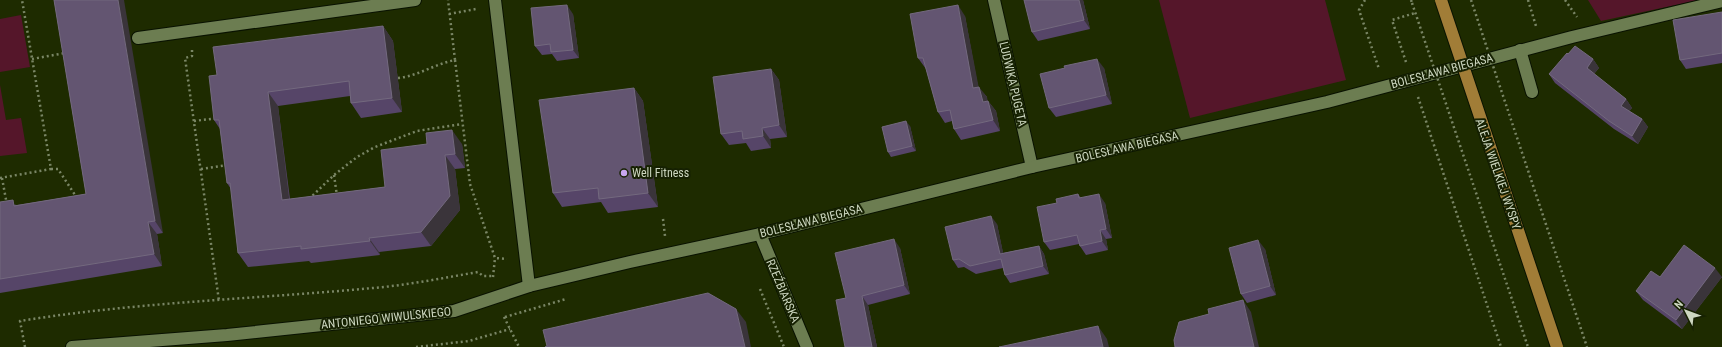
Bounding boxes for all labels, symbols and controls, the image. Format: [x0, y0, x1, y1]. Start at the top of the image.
street label: LUDWIKA PUGETA [996, 40, 1030, 128]
street label: BOLESŁAWA BIEGASA [1389, 51, 1495, 91]
street label: ALEJA WIELKIEJ WYSPY [1472, 117, 1524, 232]
street label: BOLESŁAWA BIEGASA [1074, 128, 1180, 166]
place label: Well Fitness [632, 166, 689, 180]
marker: Well Fitness [619, 168, 629, 178]
street label: BOLESŁAWA BIEGASA [758, 201, 864, 241]
street label: RZEŹBIARSKA [763, 257, 804, 325]
north arrow [1666, 291, 1706, 331]
text: N [1672, 298, 1686, 312]
street label: ANTONIEGO WIWULSKIEGO [320, 304, 452, 332]

